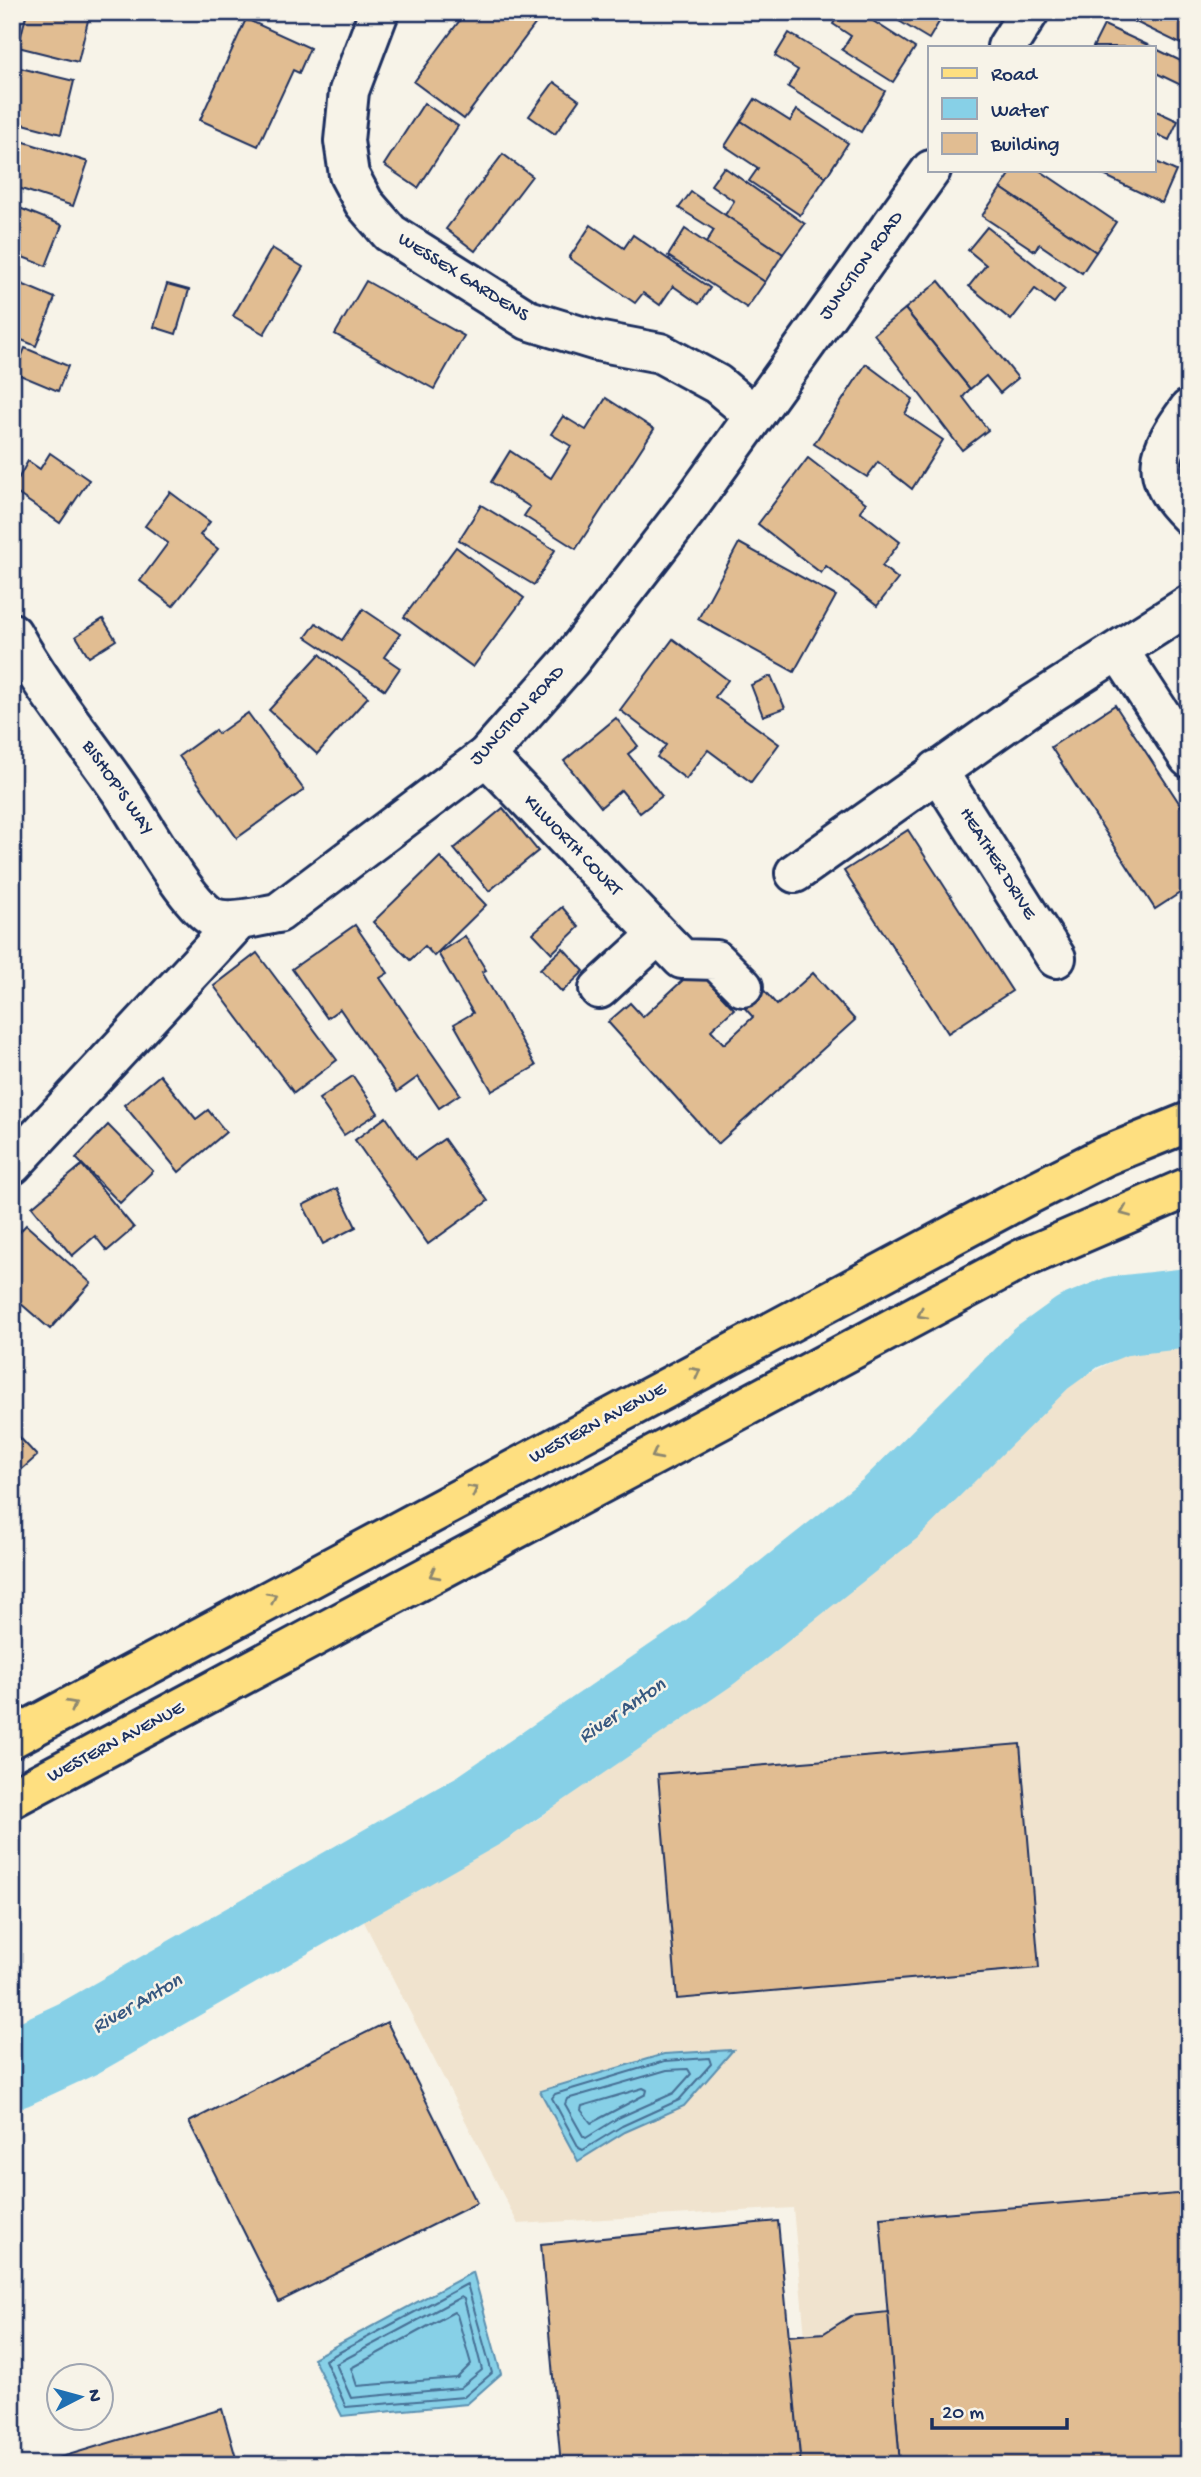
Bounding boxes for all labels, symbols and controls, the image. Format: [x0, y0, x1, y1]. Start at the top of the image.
legend [928, 46, 1156, 172]
text: Road [991, 64, 1039, 89]
text: Water [991, 100, 1049, 125]
text: Building [990, 134, 1060, 159]
street label: JUNCTION ROAD [815, 207, 910, 325]
street label: WESSEX GARDENS [393, 228, 533, 328]
street label: JUNCTION ROAD [466, 661, 571, 771]
street label: BISHOP'S WAY [75, 735, 158, 840]
street label: KILWORTH COURT [518, 790, 627, 902]
street label: HEATHER DRIVE [953, 804, 1041, 925]
one-way arrow [1120, 1204, 1133, 1218]
one-way arrow [917, 1305, 929, 1319]
one-way arrow [688, 1366, 701, 1380]
street label: WESTERN AVENUE [526, 1378, 671, 1470]
one-way arrow [651, 1447, 664, 1460]
one-way arrow [466, 1485, 478, 1498]
one-way arrow [429, 1566, 442, 1579]
one-way arrow [265, 1592, 278, 1605]
water label: River Anton [575, 1673, 672, 1750]
street label: WESTERN AVENUE [44, 1697, 189, 1789]
one-way arrow [65, 1700, 78, 1714]
water label: River Anton [89, 1969, 188, 2041]
north arrow [46, 2362, 116, 2432]
scale bar [932, 2386, 1066, 2430]
text: N [81, 2388, 106, 2403]
text: 20 m [942, 2402, 984, 2427]

